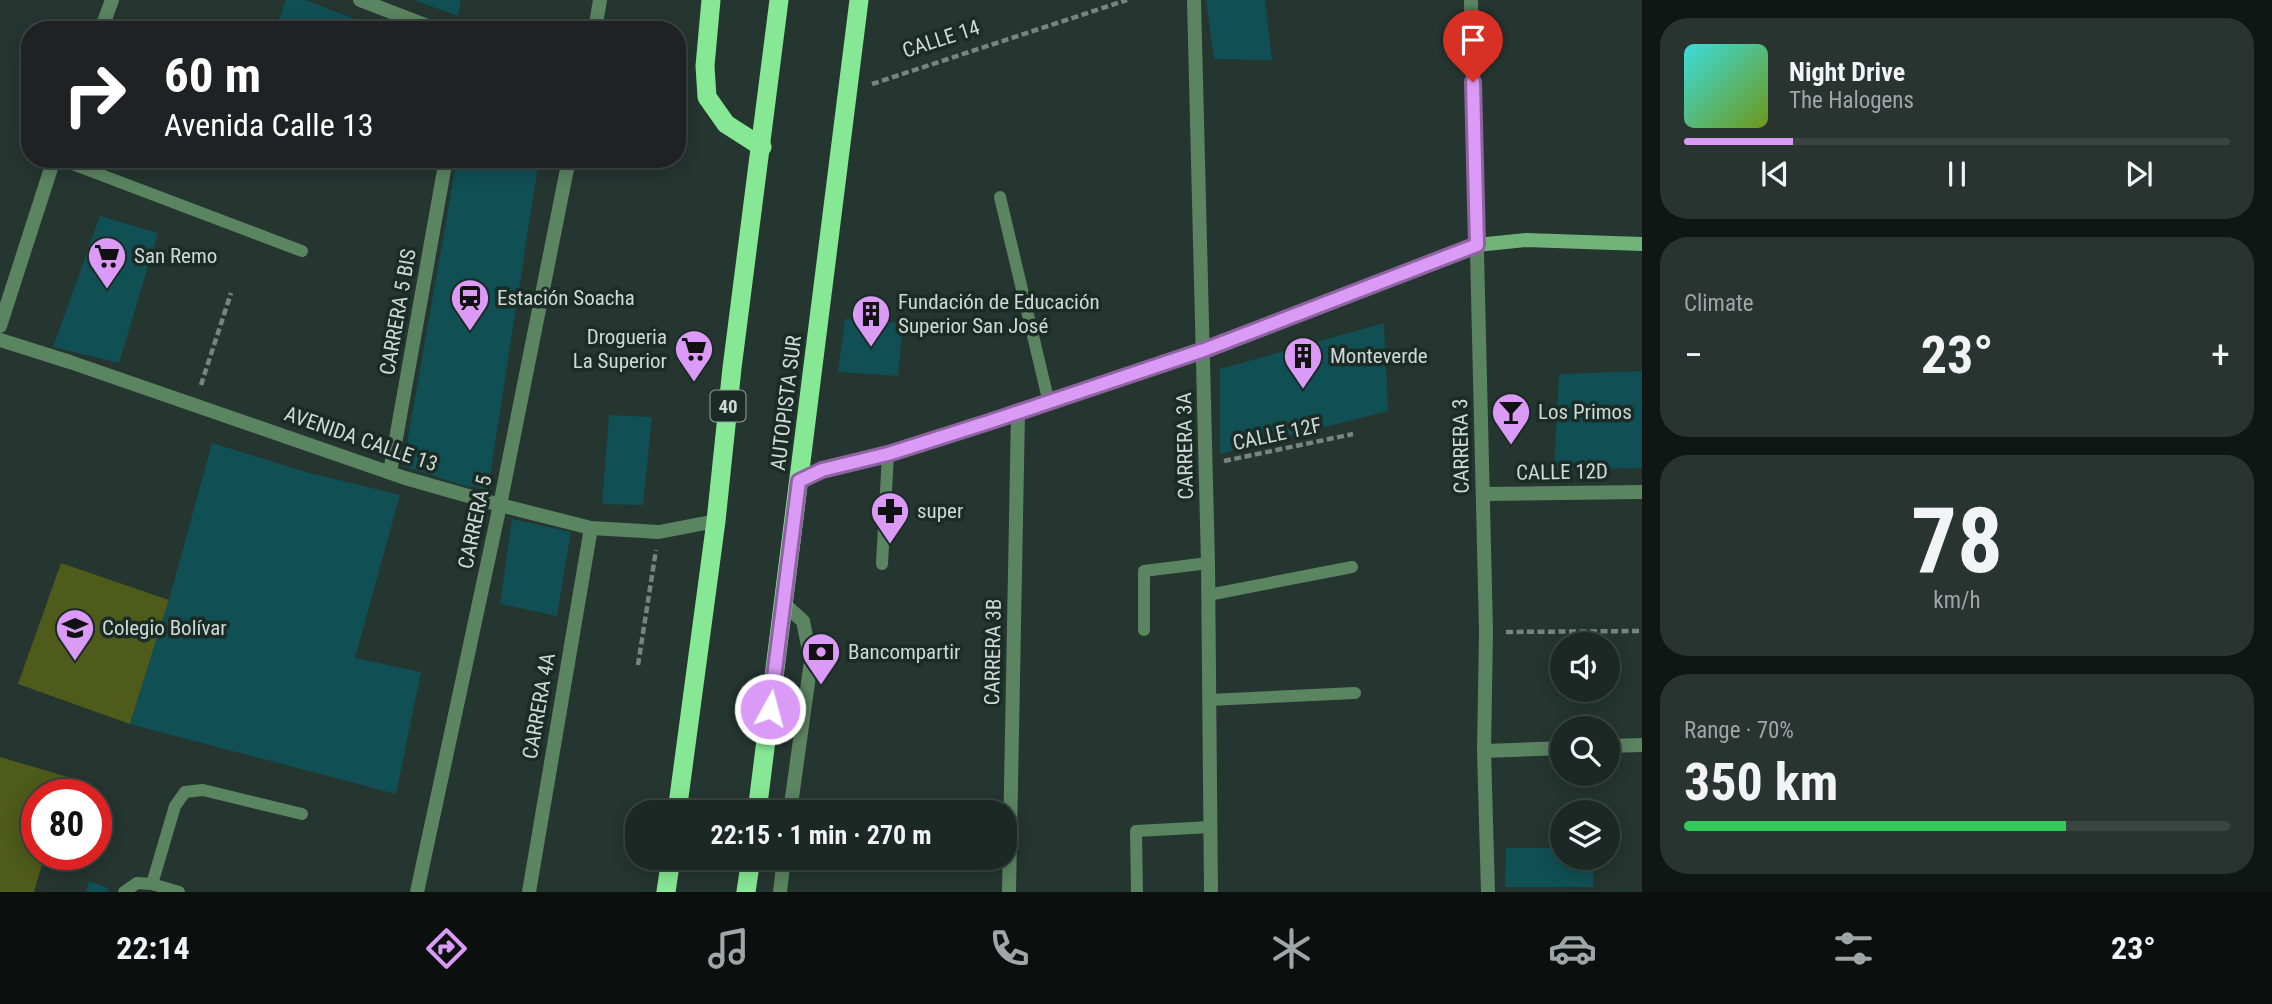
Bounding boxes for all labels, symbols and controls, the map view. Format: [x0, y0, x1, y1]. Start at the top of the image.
pin [1443, 10, 1503, 82]
street label: CALLE 14 [899, 15, 983, 63]
icon: arrive [1454, 21, 1492, 59]
text: 60 m [164, 47, 261, 104]
icon: right [49, 49, 140, 140]
text: Night Drive [1789, 57, 1905, 87]
text: The Halogens [1789, 87, 1914, 114]
text: Avenida Calle 13 [164, 106, 374, 144]
icon: previous [1756, 155, 1794, 193]
icon: pause [1938, 155, 1976, 193]
icon: next [2120, 155, 2158, 193]
supermarket icon: San Remo [86, 235, 128, 290]
place label: San Remo [134, 244, 217, 268]
street label: CARRERA 5 BIS [375, 247, 421, 377]
station icon: Estación Soacha [449, 277, 491, 332]
place label: Estación Soacha [497, 286, 635, 310]
place label: Fundación de Educación Superior San José [898, 290, 1100, 338]
text: Climate [1684, 290, 1754, 317]
building icon: Fundación de Educación Superior San José [850, 293, 892, 348]
place label: Drogueria La Superior [573, 325, 667, 373]
text: 23° [1921, 325, 1993, 386]
supermarket icon: Drogueria La Superior [673, 328, 715, 383]
text: − [1684, 333, 1703, 377]
text: + [2211, 333, 2230, 377]
street label: AUTOPISTA SUR [766, 334, 806, 472]
building icon: Monteverde [1282, 335, 1324, 390]
place label: Monteverde [1330, 344, 1428, 368]
road number: 40 [710, 390, 746, 422]
bar icon: Los Primos [1490, 391, 1532, 446]
street label: CARRERA 3A [1172, 392, 1198, 500]
street label: CARRERA 3 [1448, 398, 1474, 494]
place label: Los Primos [1538, 400, 1632, 424]
street label: AVENIDA CALLE 13 [281, 402, 441, 476]
street label: CALLE 12F [1230, 413, 1324, 455]
street label: CALLE 12D [1516, 459, 1608, 485]
street label: CARRERA 5 [453, 473, 497, 571]
text: 78 [1911, 488, 2003, 594]
pharmacy icon: super [869, 490, 911, 545]
place label: super [917, 499, 963, 523]
text: km/h [1933, 587, 1981, 614]
street label: CARRERA 3B [980, 598, 1006, 706]
school or university icon: Colegio Bolívar [54, 607, 96, 662]
place label: Colegio Bolívar [102, 616, 227, 640]
bank icon: Bancompartir [800, 631, 842, 686]
map controls [1550, 632, 1620, 870]
button: sound [1550, 632, 1620, 702]
place label: Bancompartir [848, 640, 961, 664]
street label: CARRERA 4A [518, 651, 560, 761]
position arrow [733, 672, 807, 746]
button: search [1550, 716, 1620, 786]
text: Range · 70% [1684, 717, 1794, 744]
text: 350 km [1684, 752, 1838, 813]
speed limit sign: 80 [21, 779, 112, 870]
button: layers [1550, 800, 1620, 870]
text: 22:15 · 1 min · 270 m [711, 820, 931, 850]
icon: directions [422, 924, 471, 973]
icon: music [704, 924, 753, 973]
icon: phone [985, 924, 1034, 973]
icon: climate [1267, 924, 1316, 973]
icon: car [1548, 924, 1597, 973]
icon: filters [1829, 924, 1878, 973]
text: 22:14 [116, 929, 190, 967]
text: 23° [2111, 929, 2156, 967]

